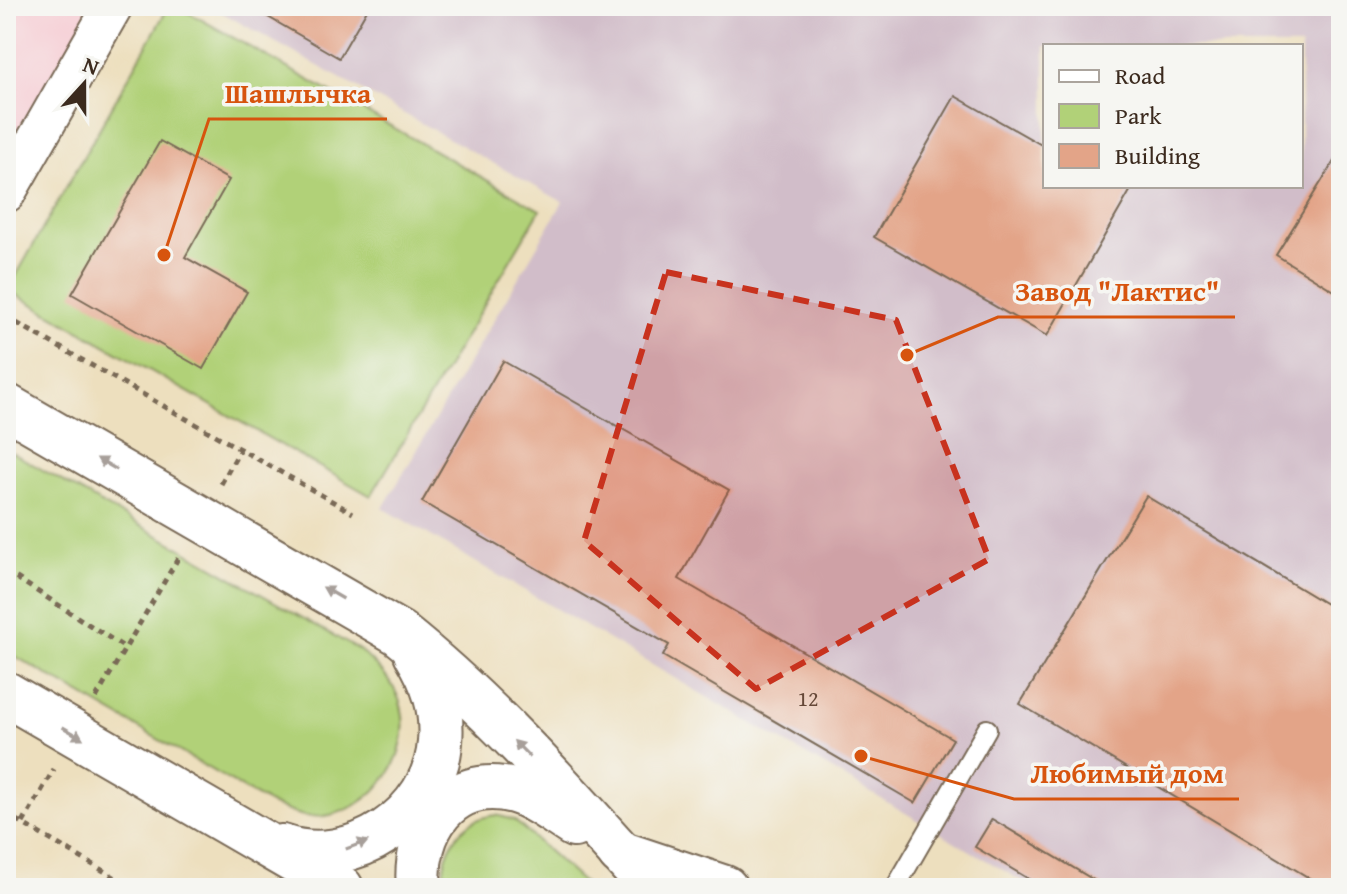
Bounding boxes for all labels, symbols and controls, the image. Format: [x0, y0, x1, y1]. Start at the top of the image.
north arrow [44, 44, 124, 124]
legend [1043, 44, 1303, 188]
text: N [79, 48, 104, 83]
text: Road [1115, 58, 1165, 93]
callout: Шашлычка [209, 67, 387, 119]
text: Шашлычка [225, 72, 372, 113]
text: Park [1115, 98, 1162, 133]
text: Building [1115, 138, 1200, 173]
callout: Завод "Лактис" [998, 265, 1235, 317]
text: Завод "Лактис" [1015, 270, 1219, 311]
one-way arrow [96, 457, 118, 471]
one-way arrow [322, 586, 344, 600]
house number: 12 [797, 682, 819, 714]
one-way arrow [62, 726, 85, 740]
one-way arrow [513, 740, 531, 759]
callout: Любимый дом [1014, 747, 1239, 799]
text: Любимый дом [1030, 752, 1224, 793]
one-way arrow [345, 839, 369, 851]

